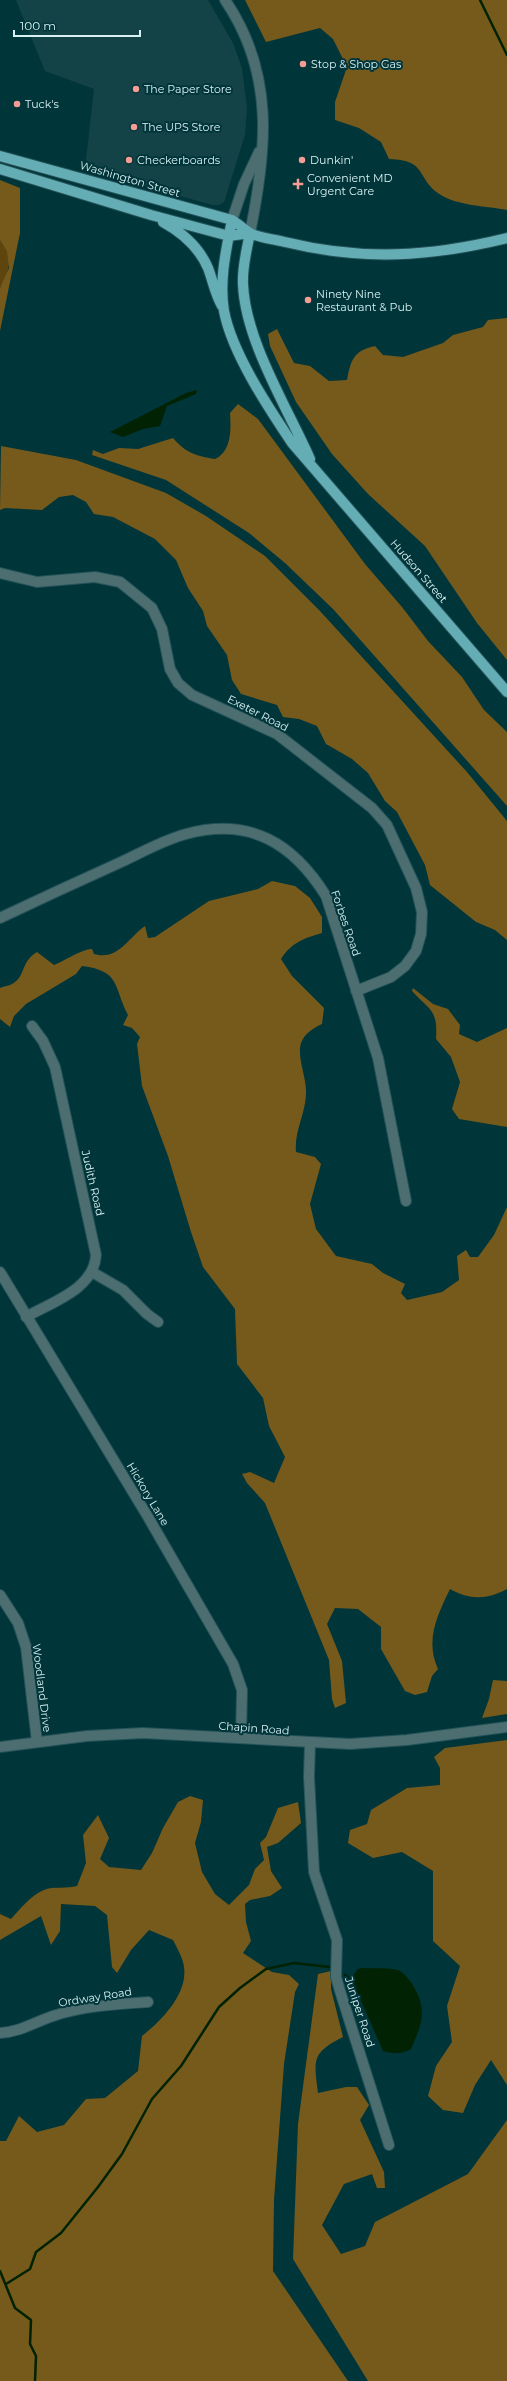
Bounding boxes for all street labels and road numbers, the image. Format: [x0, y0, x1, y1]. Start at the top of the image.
street label: Washington Street [78, 158, 182, 200]
street label: Hudson Street [388, 536, 451, 606]
street label: Exeter Road [225, 692, 291, 734]
street label: Forbes Road [328, 888, 364, 958]
street label: Judith Road [78, 1148, 107, 1217]
street label: Hickory Lane [124, 1460, 173, 1529]
street label: Woodland Drive [30, 1643, 54, 1733]
street label: Chapin Road [218, 1719, 290, 1737]
street label: Juniper Road [342, 1974, 378, 2049]
street label: Ordway Road [57, 1984, 133, 2010]

